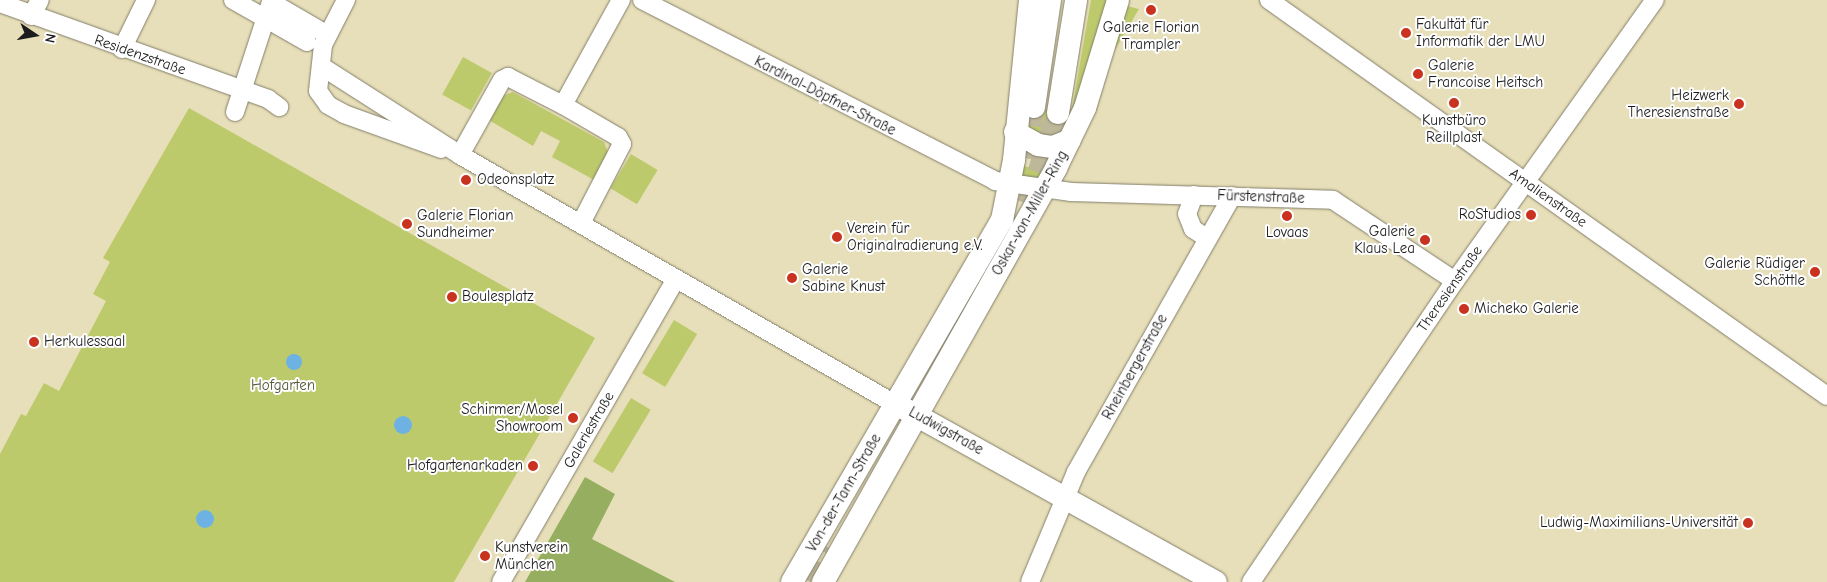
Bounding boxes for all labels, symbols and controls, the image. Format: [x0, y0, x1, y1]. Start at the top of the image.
marker: Galerie Florian Trampler [1145, 4, 1157, 16]
north arrow [10, 10, 60, 60]
place label: Fakultät für Informatik der LMU [1416, 15, 1545, 50]
place label: Galerie Florian Trampler [1103, 18, 1199, 53]
marker: Fakultät für Informatik der LMU [1400, 27, 1412, 39]
street label: Residenzstraße [92, 31, 188, 79]
text: N [41, 32, 59, 44]
street label: Kardinal-Döpfner-Straße [751, 52, 899, 140]
place label: Galerie Francoise Heitsch [1428, 56, 1543, 91]
marker: Galerie Francoise Heitsch [1412, 68, 1424, 80]
place label: Heizwerk Theresienstraße [1628, 86, 1729, 121]
marker: Kunstbüro Reillplast [1448, 97, 1460, 109]
marker: Heizwerk Theresienstraße [1733, 98, 1745, 110]
place label: Kunstbüro Reillplast [1422, 111, 1486, 146]
street label: Oskar-von-Miller-Ring [988, 147, 1072, 279]
street label: Amalienstraße [1506, 165, 1590, 231]
place label: Odeonsplatz [477, 171, 554, 189]
marker: Odeonsplatz [459, 173, 473, 187]
street label: Fürstenstraße [1217, 186, 1305, 208]
place label: Galerie Florian Sundheimer [417, 206, 513, 241]
place label: RoStudios [1459, 206, 1521, 224]
marker: RoStudios [1525, 209, 1537, 221]
marker: Lovaas [1281, 210, 1293, 222]
marker: Galerie Florian Sundheimer [401, 218, 413, 230]
place label: Verein für Originalradierung e.V. [847, 219, 982, 254]
place label: Galerie Klaus Lea [1354, 222, 1415, 257]
place label: Lovaas [1266, 224, 1308, 242]
marker: Verein für Originalradierung e.V. [831, 231, 843, 243]
marker: Galerie Klaus Lea [1419, 234, 1431, 246]
street label: Theresienstraße [1414, 242, 1486, 336]
place label: Galerie Rüdiger Schöttle [1704, 254, 1805, 289]
place label: Galerie Sabine Knust [802, 260, 885, 295]
marker: Galerie Rüdiger Schöttle [1809, 266, 1821, 278]
marker: Galerie Sabine Knust [786, 272, 798, 284]
place label: Boulesplatz [462, 288, 534, 306]
marker: Boulesplatz [446, 291, 458, 303]
place label: Micheko Galerie [1474, 300, 1579, 318]
marker: Micheko Galerie [1458, 303, 1470, 315]
street label: Rheinbergerstraße [1099, 311, 1171, 423]
place label: Herkulessaal [44, 333, 125, 351]
marker: Herkulessaal [28, 336, 40, 348]
park label: Hofgarten [251, 377, 315, 395]
street label: Galeriestraße [560, 388, 618, 472]
place label: Schirmer/Mosel Showroom [461, 400, 563, 435]
street label: Ludwigstraße [906, 403, 986, 459]
marker: Schirmer/Mosel Showroom [567, 412, 579, 424]
street label: Von-der-Tann-Straße [803, 431, 885, 555]
place label: Hofgartenarkaden [407, 457, 523, 475]
marker: Hofgartenarkaden [527, 460, 539, 472]
place label: Ludwig-Maximilians-Universität [1540, 514, 1738, 532]
marker: Ludwig-Maximilians-Universität [1742, 517, 1754, 529]
place label: Kunstverein München [495, 538, 568, 573]
marker: Kunstverein München [479, 550, 491, 562]

